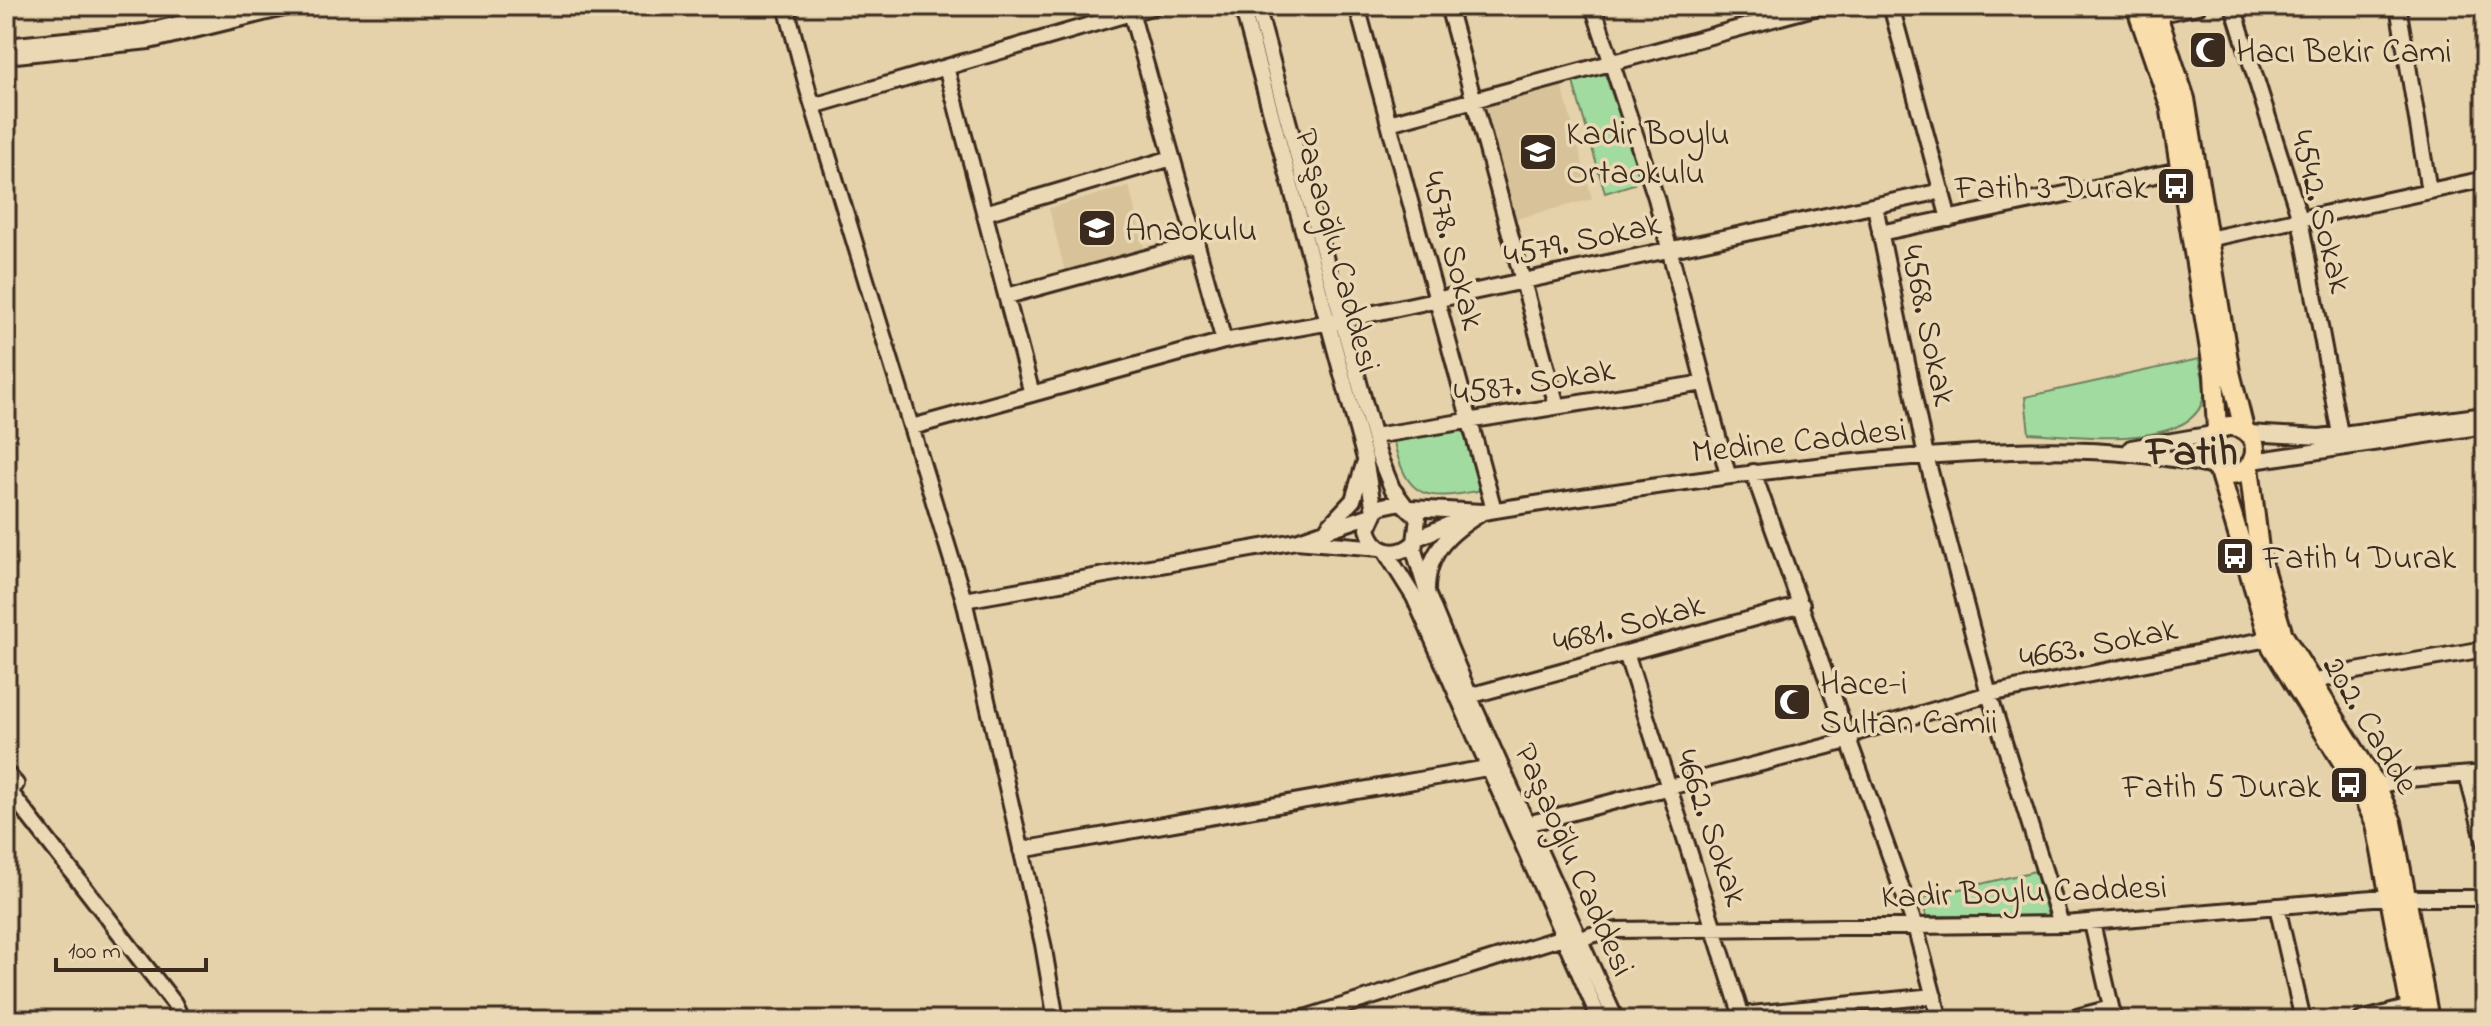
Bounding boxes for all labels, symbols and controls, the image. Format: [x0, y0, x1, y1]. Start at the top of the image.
mosque icon: Hacı Bekir Cami [2187, 29, 2229, 71]
place label: Hacı Bekir Cami [2236, 29, 2452, 79]
place label: Kadir Boylu Ortaokulu [1566, 111, 1730, 200]
street label: Paşaoğlu Caddesi [1279, 123, 1392, 379]
street label: 4542. Sokak [2275, 125, 2364, 299]
school or university icon: Kadir Boylu Ortaokulu [1517, 131, 1559, 173]
place label: Fatih 3 Durak [1954, 165, 2148, 215]
bus stop icon: Fatih 3 Durak [2155, 165, 2197, 207]
street label: 4578. Sokak [1406, 166, 1496, 336]
street label: 4579. Sokak [1499, 201, 1666, 283]
school or university icon: Anaokulu [1076, 207, 1118, 249]
place label: Anaokulu [1125, 207, 1257, 257]
street label: 4568. Sokak [1885, 241, 1968, 411]
street label: 4587. Sokak [1451, 347, 1619, 421]
street label: Medine Caddesi [1690, 407, 1909, 479]
district label: Fatih [2144, 423, 2238, 484]
bus stop icon: Fatih 4 Durak [2214, 535, 2256, 577]
place label: Fatih 4 Durak [2262, 535, 2456, 585]
street label: 4681. Sokak [1548, 582, 1710, 670]
street label: 4663. Sokak [2015, 606, 2182, 686]
street label: 202. Cadde [2307, 647, 2430, 806]
place label: Hace-i Sultan Camii [1820, 661, 1998, 750]
mosque icon: Hace-i Sultan Camii [1771, 681, 1813, 723]
street label: Paşaoğlu Caddesi [1499, 736, 1646, 985]
street label: 4662. Sokak [1659, 743, 1759, 914]
place label: Fatih 5 Durak [2121, 764, 2321, 814]
bus stop icon: Fatih 5 Durak [2328, 764, 2370, 806]
street label: Kadir Boylu Caddesi [1880, 864, 2168, 924]
scale bar [56, 922, 206, 972]
text: 100 m [68, 935, 121, 970]

